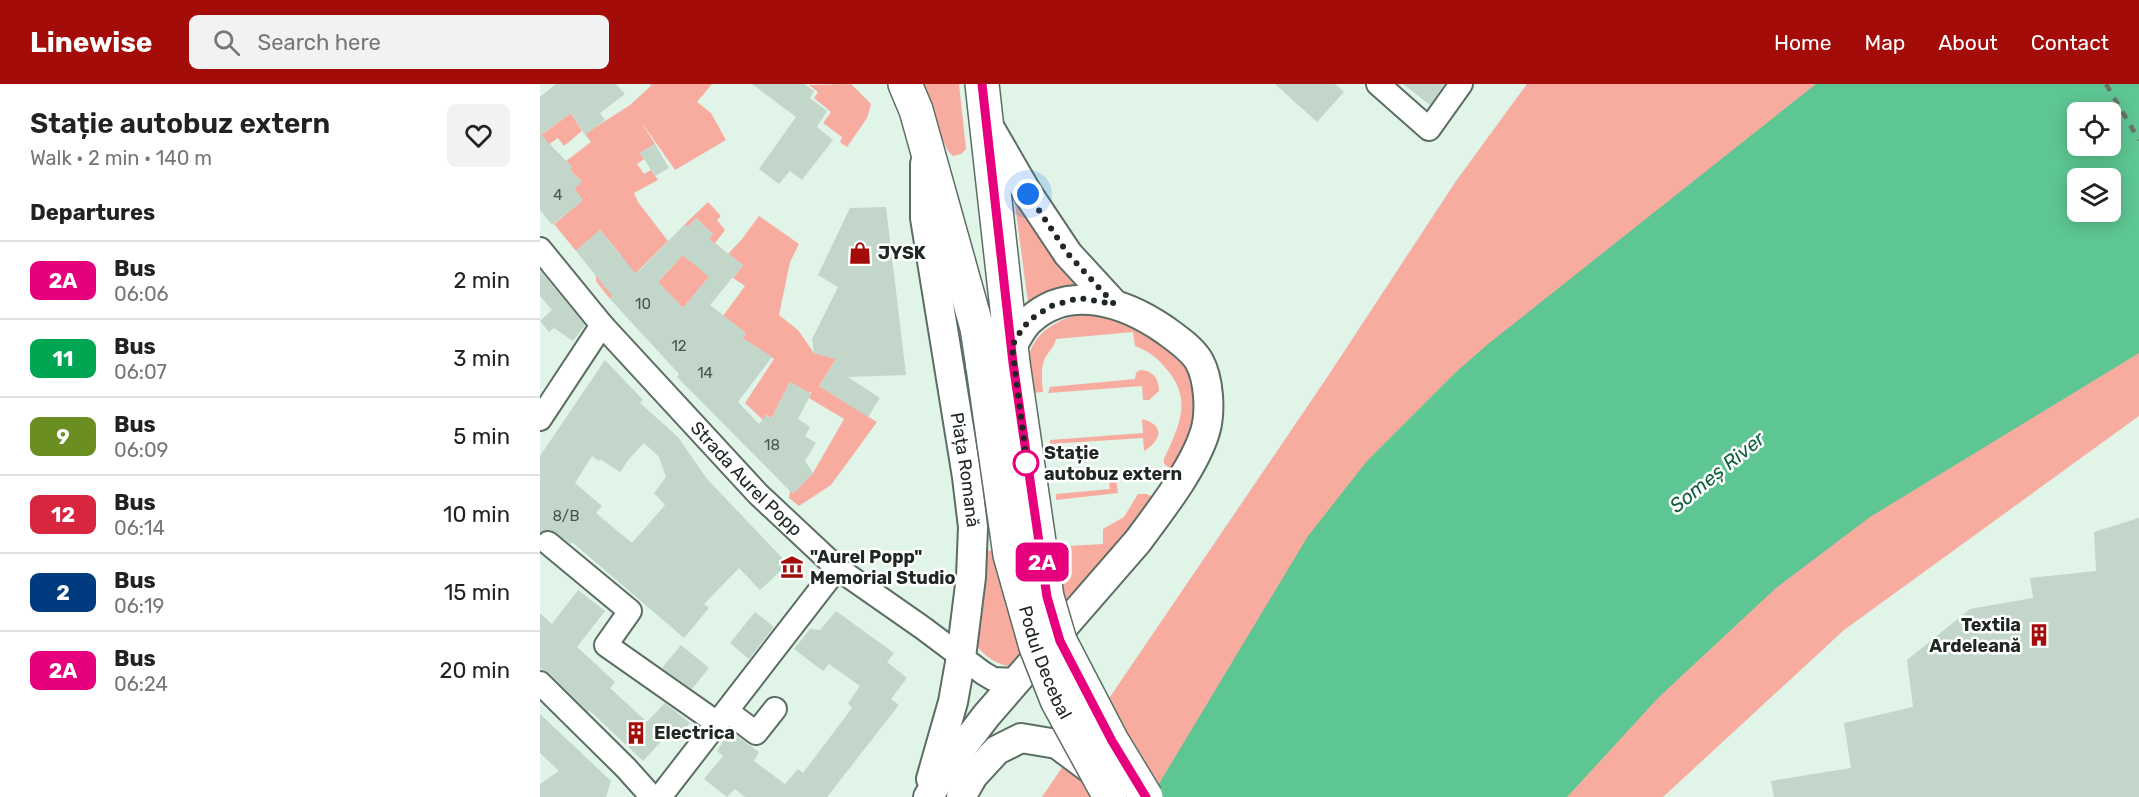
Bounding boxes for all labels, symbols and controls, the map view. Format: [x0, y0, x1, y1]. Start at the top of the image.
search box [189, 15, 609, 69]
text: Linewise [30, 26, 153, 59]
icon: search [210, 26, 243, 59]
text: Search here [258, 29, 381, 56]
text: Home [1774, 30, 1831, 55]
text: Map [1864, 30, 1905, 55]
text: About [1938, 30, 1998, 55]
text: Contact [2031, 30, 2109, 55]
map controls [2067, 102, 2121, 222]
button: locate [2067, 102, 2121, 156]
button: heart [447, 104, 510, 167]
text: Stație autobuz extern [30, 107, 330, 140]
text: Walk · 2 min · 140 m [30, 146, 212, 170]
button: layers [2067, 168, 2121, 222]
your location [1013, 179, 1043, 209]
house number: 4 [553, 186, 563, 204]
text: Departures [30, 199, 155, 226]
shop icon: JYSK [847, 240, 873, 266]
place label: JYSK [878, 242, 926, 264]
text: Bus [114, 255, 156, 282]
text: 2 min [453, 267, 510, 294]
text: 2A [49, 268, 77, 293]
text: 06:06 [114, 282, 169, 306]
house number: 10 [635, 295, 651, 313]
text: Bus [114, 333, 156, 360]
house number: 12 [671, 337, 687, 355]
text: 3 min [453, 345, 510, 372]
text: 11 [53, 346, 73, 371]
text: 06:07 [114, 360, 167, 384]
house number: 14 [697, 364, 713, 382]
text: Bus [114, 411, 156, 438]
street label: Piața Romană [946, 411, 984, 529]
street label: Strada Aurel Popp [686, 417, 807, 541]
text: 5 min [453, 423, 510, 450]
text: 9 [56, 424, 70, 449]
water label: Someș River [1665, 425, 1770, 518]
house number: 18 [764, 436, 780, 454]
text: 06:09 [114, 438, 168, 462]
place label: Stație autobuz extern [1044, 442, 1182, 485]
marker: Stație autobuz extern [1013, 450, 1039, 476]
text: Bus [114, 489, 156, 516]
text: 10 min [443, 501, 510, 528]
text: 12 [51, 502, 75, 527]
house number: 8/B [552, 507, 580, 525]
text: 06:14 [114, 516, 165, 540]
line badge: 2A [1015, 542, 1069, 582]
place label: "Aurel Popp" Memorial Studio [810, 546, 955, 589]
text: 2A [1028, 550, 1056, 575]
museum icon: "Aurel Popp" Memorial Studio [779, 554, 805, 580]
text: Bus [114, 567, 156, 594]
text: 15 min [444, 579, 510, 606]
text: 2 [56, 580, 70, 605]
text: 06:19 [114, 594, 164, 618]
street label: Podul Decebal [1014, 603, 1076, 723]
place label: Textila Ardeleană [1929, 614, 2021, 657]
building icon: Textila Ardeleană [2026, 622, 2052, 648]
text: Bus [114, 645, 156, 672]
text: 20 min [440, 657, 510, 684]
text: 2A [49, 658, 77, 683]
text: 06:24 [114, 672, 168, 696]
building icon: Electrica [623, 720, 649, 746]
place label: Electrica [654, 722, 735, 744]

